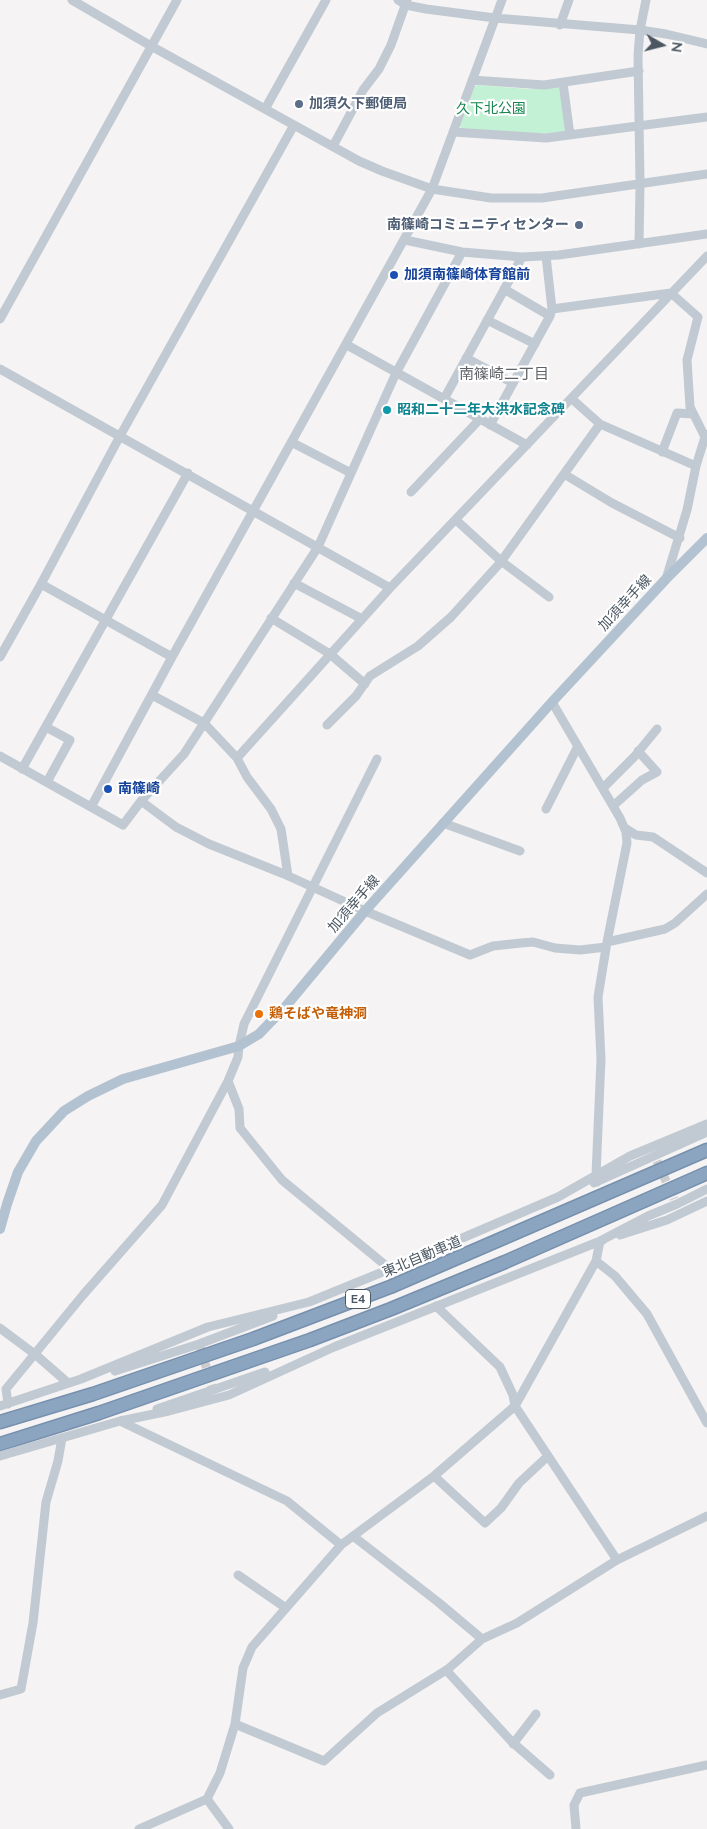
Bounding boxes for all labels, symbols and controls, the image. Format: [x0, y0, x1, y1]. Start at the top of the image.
north arrow [637, 20, 687, 70]
text: N [667, 41, 687, 54]
place label: 加須久下郵便局 [309, 96, 407, 112]
marker: 加須久下郵便局 [293, 98, 305, 110]
park label: 久下北公園 [456, 101, 526, 117]
place label: 南篠崎コミュニティセンター [387, 217, 569, 233]
marker: 南篠崎コミュニティセンター [573, 219, 585, 231]
place label: 加須南篠崎体育館前 [404, 267, 530, 283]
marker: 加須南篠崎体育館前 [388, 269, 400, 281]
district label: 南篠崎二丁目 [459, 365, 549, 383]
place label: 昭和二十二年大洪水記念碑 [397, 402, 565, 418]
marker: 昭和二十二年大洪水記念碑 [381, 404, 393, 416]
street label: 加須幸手線 [595, 572, 655, 634]
place label: 南篠崎 [118, 781, 160, 797]
marker: 南篠崎 [102, 783, 114, 795]
street label: 加須幸手線 [325, 872, 383, 936]
place label: 鶏そばや竜神洞 [269, 1006, 367, 1022]
marker: 鶏そばや竜神洞 [253, 1008, 265, 1020]
street label: 東北自動車道 [380, 1233, 464, 1281]
road number: E4 [346, 1290, 370, 1308]

